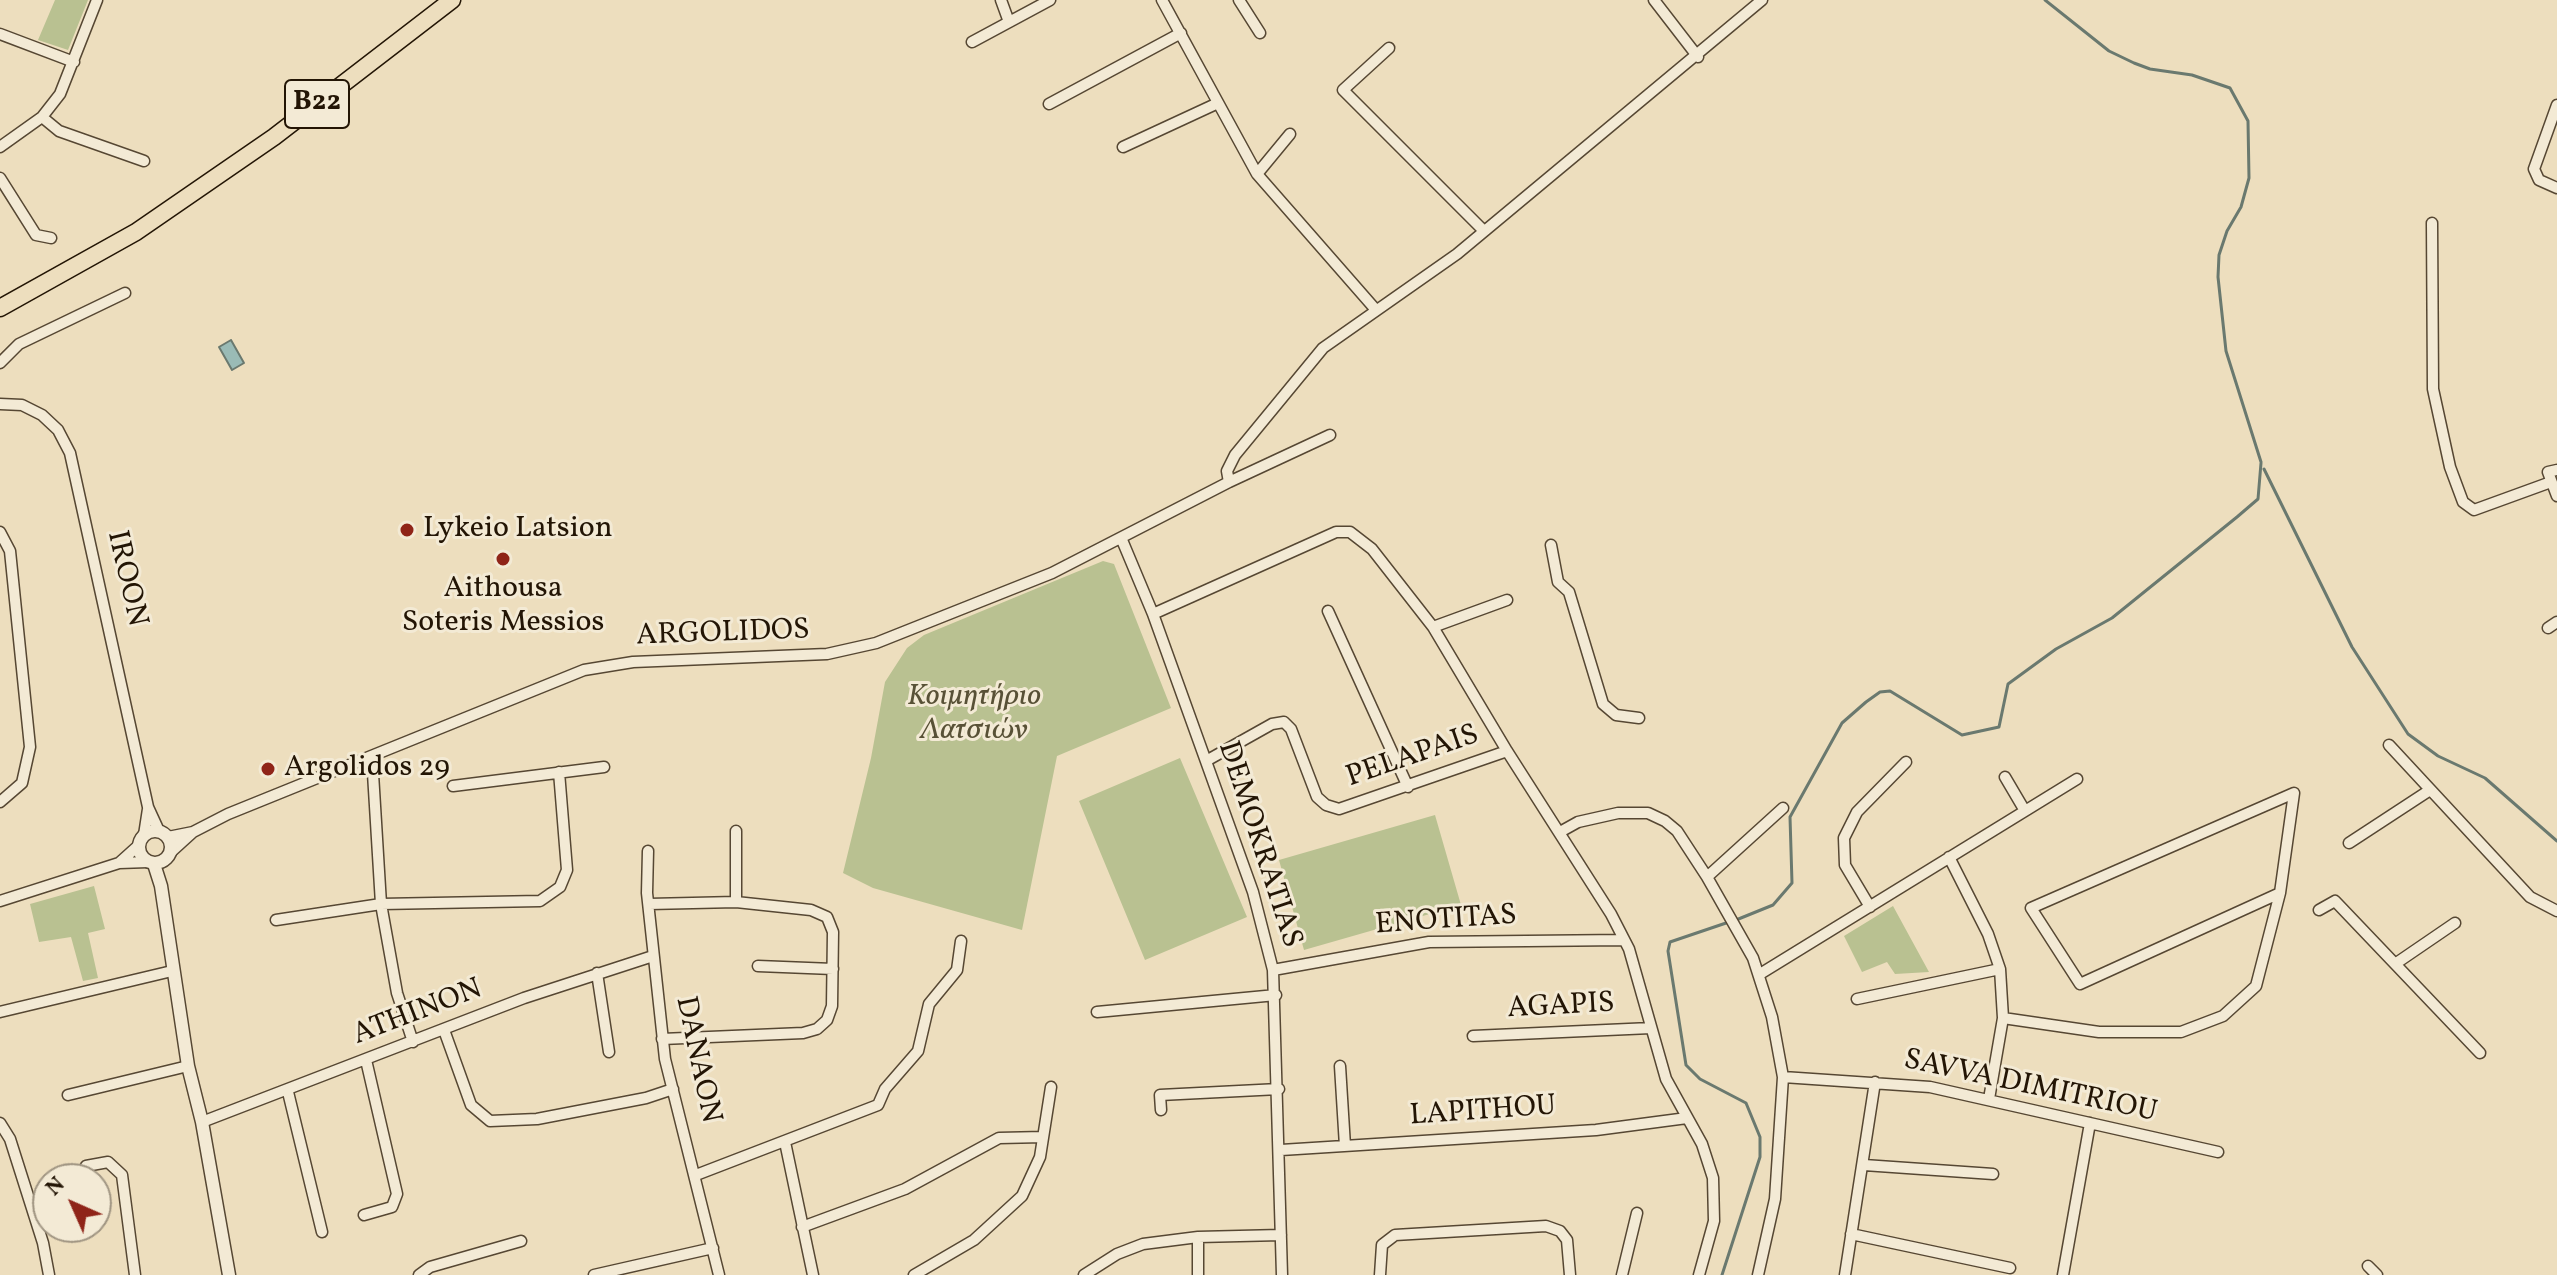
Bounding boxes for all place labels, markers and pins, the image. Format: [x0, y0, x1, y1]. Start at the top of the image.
place label: Lykeio Latsion [423, 512, 613, 548]
marker: Lykeio Latsion [398, 521, 416, 539]
marker: Aithousa Soteris Messios [494, 550, 512, 568]
place label: Aithousa Soteris Messios [402, 572, 604, 642]
place label: Argolidos 29 [284, 751, 450, 787]
marker: Argolidos 29 [259, 760, 277, 778]

